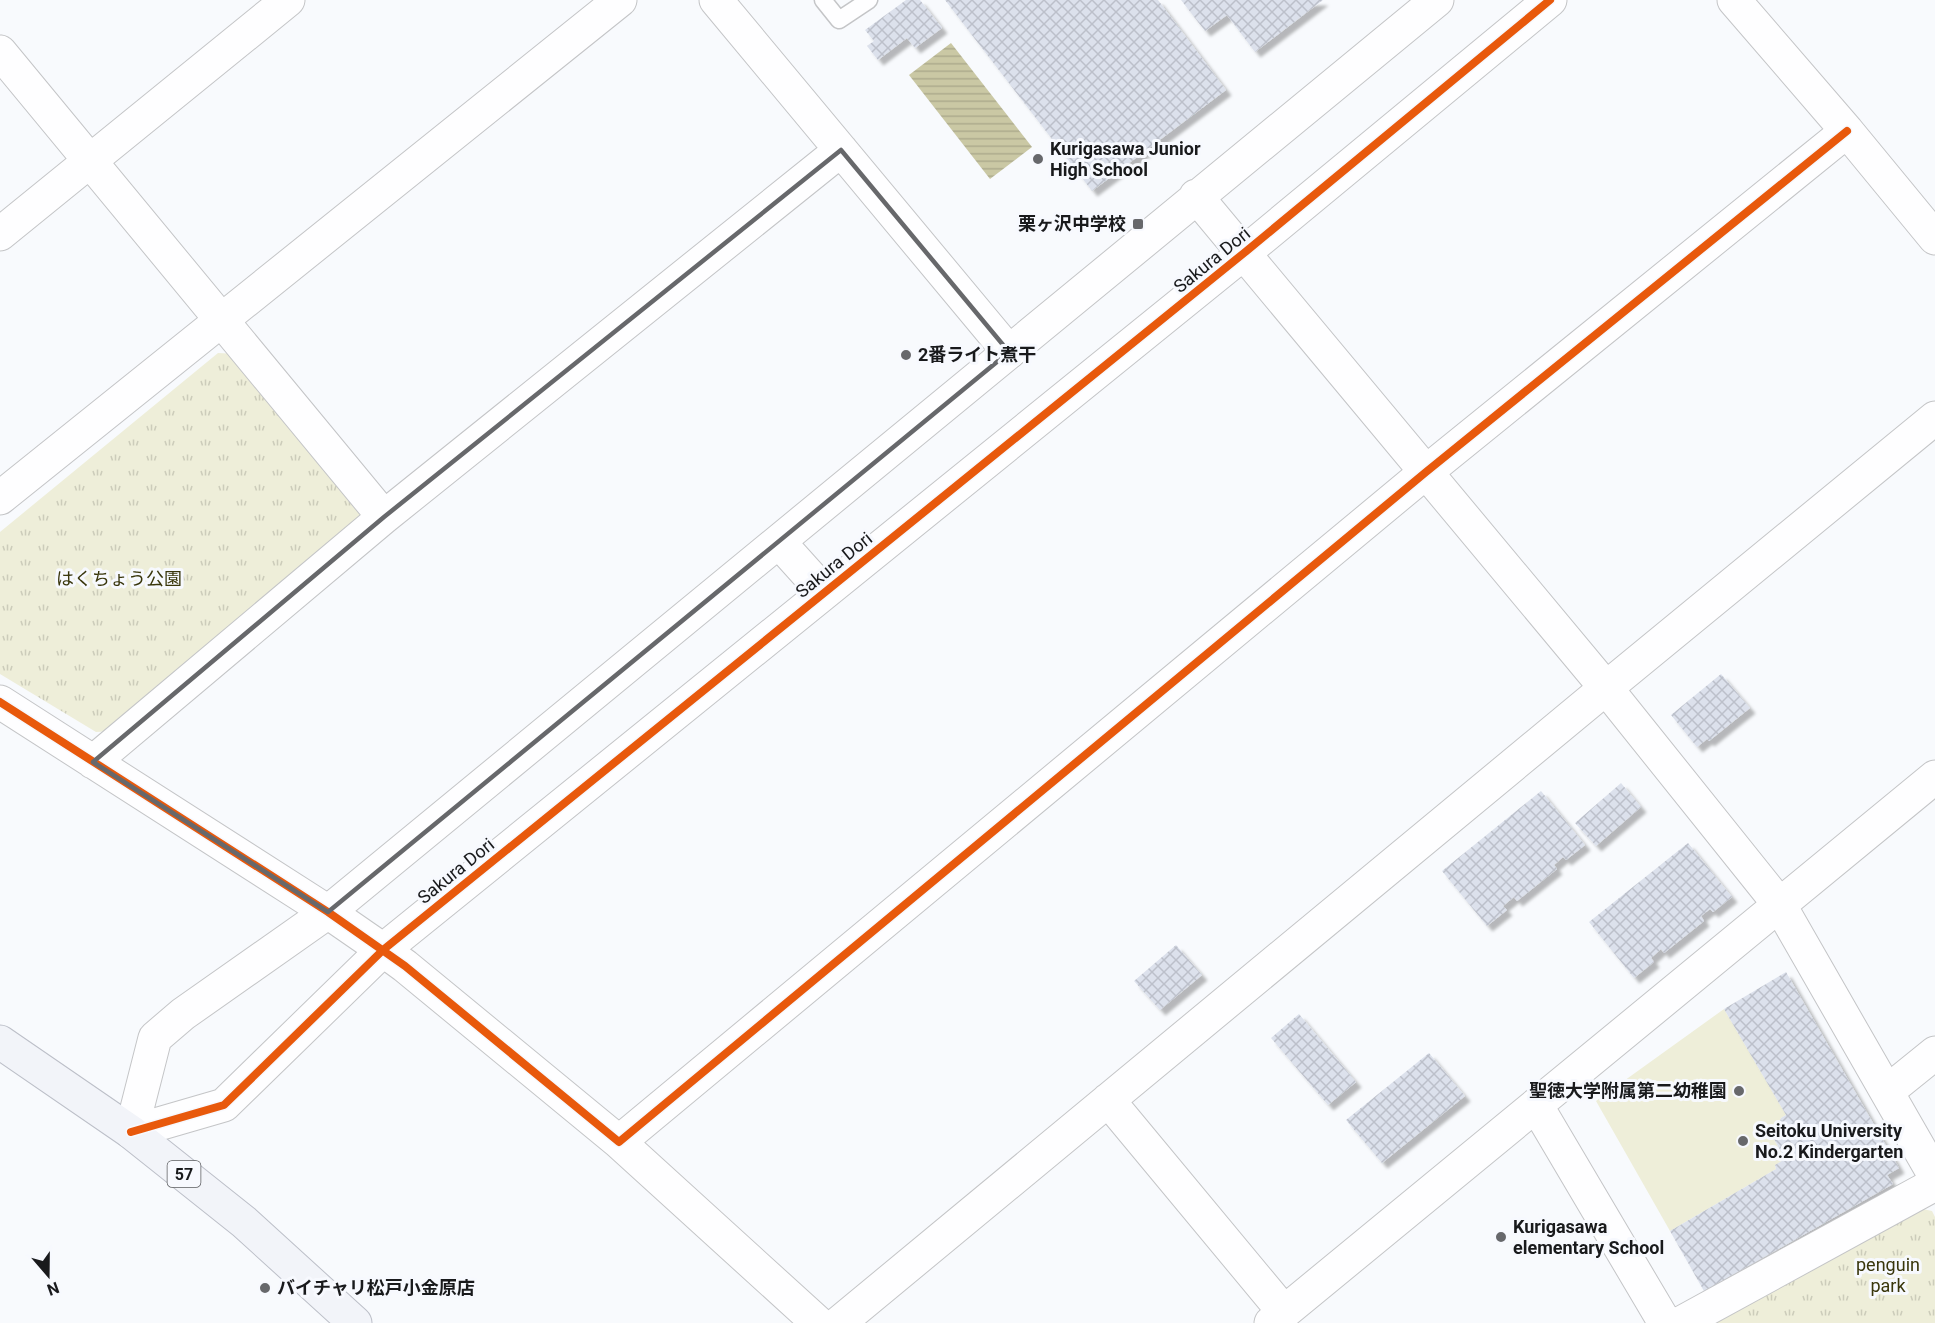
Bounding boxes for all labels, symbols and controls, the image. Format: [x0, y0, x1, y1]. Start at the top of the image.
place label: Kurigasawa Junior High School [1050, 138, 1201, 180]
marker: Kurigasawa Junior High School [1031, 152, 1045, 166]
place label: 栗ヶ沢中学校 [1018, 213, 1126, 234]
marker: 栗ヶ沢中学校 [1131, 217, 1145, 231]
street label: Sakura Dori [1169, 222, 1254, 297]
place label: 2番ライト煮干 [918, 344, 1036, 365]
marker: 2番ライト煮干 [899, 348, 913, 362]
street label: Sakura Dori [791, 527, 876, 602]
park label: はくちょう公園 [56, 568, 182, 589]
street label: Sakura Dori [413, 833, 498, 908]
place label: 聖徳大学附属第二幼稚園 [1529, 1080, 1727, 1101]
marker: 聖徳大学附属第二幼稚園 [1732, 1084, 1746, 1098]
place label: Seitoku University No.2 Kindergarten [1755, 1120, 1903, 1162]
marker: Seitoku University No.2 Kindergarten [1736, 1134, 1750, 1148]
road number: 57 [168, 1161, 201, 1187]
place label: Kurigasawa elementary School [1513, 1216, 1664, 1258]
marker: Kurigasawa elementary School [1494, 1230, 1508, 1244]
north arrow [18, 1245, 78, 1305]
park label: penguin park [1856, 1254, 1920, 1296]
place label: バイチャリ松戸小金原店 [277, 1277, 475, 1298]
text: N [44, 1278, 62, 1299]
marker: バイチャリ松戸小金原店 [258, 1281, 272, 1295]

